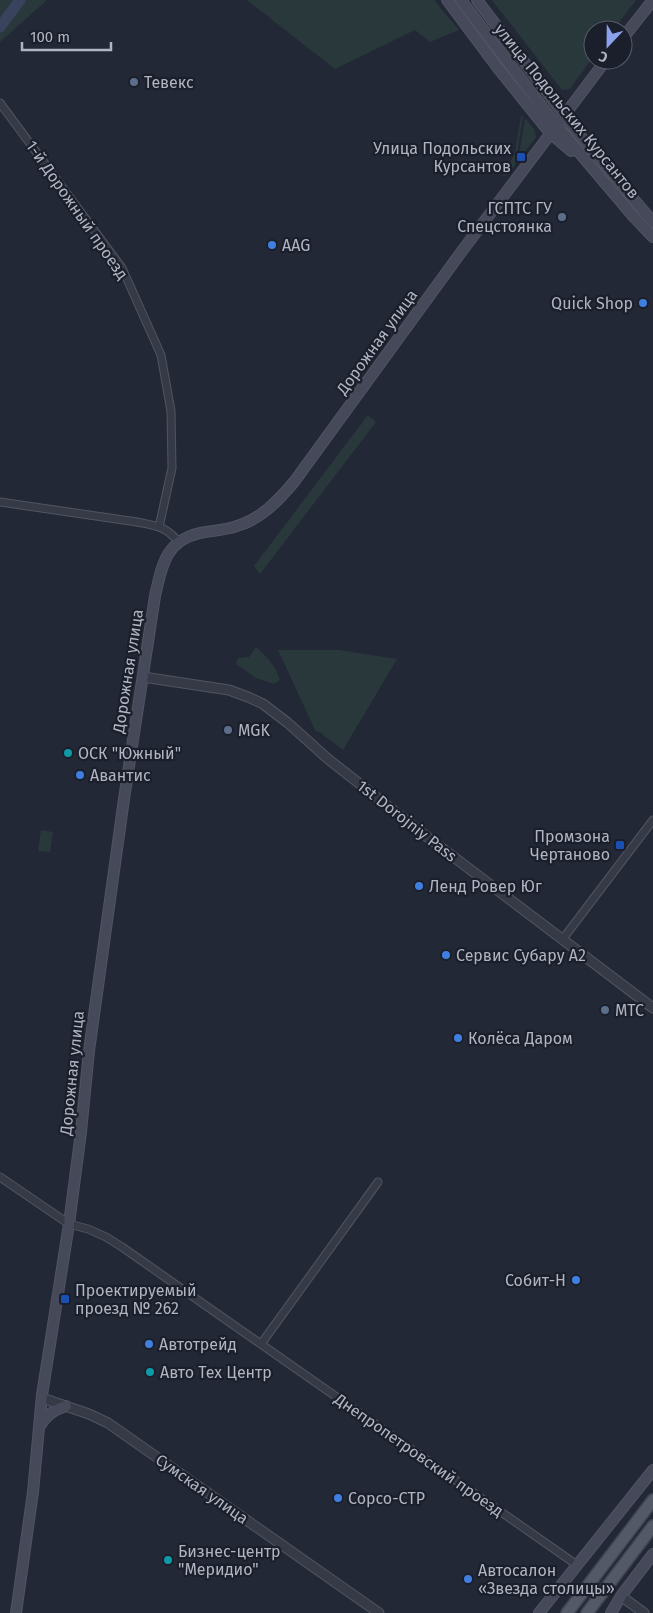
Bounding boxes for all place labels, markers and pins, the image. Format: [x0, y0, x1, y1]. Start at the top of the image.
place label: Тевекс [144, 73, 194, 92]
marker: Тевекс [128, 76, 140, 88]
place label: Улица Подольских Курсантов [373, 139, 511, 176]
marker: Улица Подольских Курсантов [515, 151, 527, 163]
place label: ГСПТС ГУ Спецстоянка [457, 199, 552, 236]
marker: ГСПТС ГУ Спецстоянка [556, 211, 568, 223]
place label: AAG [282, 236, 310, 255]
marker: AAG [266, 239, 278, 251]
place label: Quick Shop [551, 294, 633, 313]
marker: Quick Shop [637, 297, 649, 309]
place label: MGK [238, 721, 270, 740]
marker: MGK [222, 724, 234, 736]
place label: ОСК "Южный" [78, 744, 181, 763]
marker: ОСК "Южный" [62, 747, 74, 759]
place label: Авантис [90, 766, 151, 785]
marker: Авантис [74, 769, 86, 781]
place label: Промзона Чертаново [530, 827, 610, 864]
marker: Промзона Чертаново [614, 839, 626, 851]
place label: Ленд Ровер Юг [429, 877, 542, 896]
marker: Ленд Ровер Юг [413, 880, 425, 892]
place label: Сервис Субару А2 [456, 946, 586, 965]
marker: Сервис Субару А2 [440, 949, 452, 961]
place label: МТС [615, 1001, 644, 1020]
marker: МТС [599, 1004, 611, 1016]
place label: Колёса Даром [468, 1029, 573, 1048]
marker: Колёса Даром [452, 1032, 464, 1044]
place label: Собит-Н [505, 1271, 566, 1290]
marker: Собит-Н [570, 1274, 582, 1286]
place label: Проектируемый проезд № 262 [75, 1281, 197, 1318]
marker: Проектируемый проезд № 262 [59, 1293, 71, 1305]
place label: Автотрейд [159, 1335, 237, 1354]
marker: Автотрейд [143, 1338, 155, 1350]
place label: Авто Тех Центр [160, 1363, 272, 1382]
marker: Авто Тех Центр [144, 1366, 156, 1378]
place label: Сорсо-СТР [348, 1489, 425, 1508]
marker: Сорсо-СТР [332, 1492, 344, 1504]
place label: Бизнес-центр "Меридио" [178, 1542, 281, 1579]
marker: Бизнес-центр "Меридио" [162, 1554, 174, 1566]
place label: Автосалон «Звезда столицы» [478, 1561, 615, 1598]
marker: Автосалон «Звезда столицы» [462, 1573, 474, 1585]

